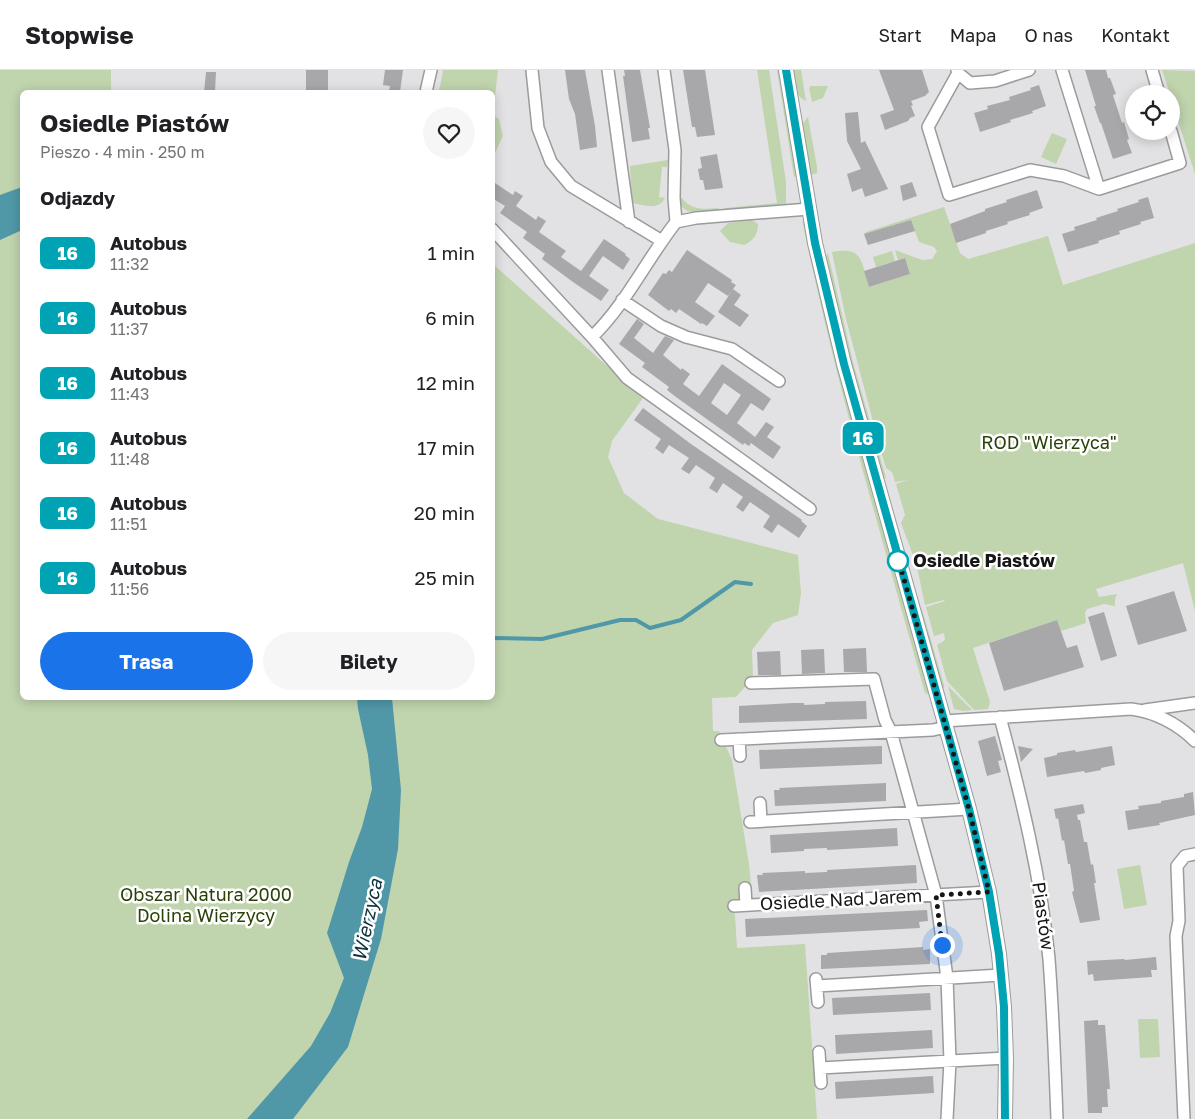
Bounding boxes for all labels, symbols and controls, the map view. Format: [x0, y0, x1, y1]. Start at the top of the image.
text: Stopwise [25, 20, 134, 49]
text: Start [879, 24, 922, 46]
text: Mapa [950, 24, 997, 46]
text: O nas [1025, 24, 1073, 46]
text: Kontakt [1101, 24, 1170, 46]
map controls [1125, 85, 1180, 140]
button: locate [1125, 85, 1180, 140]
button: heart [423, 107, 475, 159]
text: Osiedle Piastów [40, 108, 229, 137]
text: Pieszo · 4 min · 250 m [40, 142, 205, 162]
text: Odjazdy [40, 186, 115, 209]
text: Autobus [110, 231, 187, 254]
text: 1 min [427, 241, 475, 264]
text: 16 [57, 242, 78, 264]
text: 11:32 [110, 254, 149, 274]
text: Autobus [110, 296, 187, 319]
text: 6 min [425, 306, 475, 329]
text: 16 [57, 307, 78, 329]
text: 11:37 [110, 319, 148, 339]
text: Autobus [110, 361, 187, 384]
text: 12 min [416, 371, 475, 394]
text: 16 [57, 372, 78, 394]
text: 11:43 [110, 384, 149, 404]
line badge: 16 [840, 422, 886, 454]
text: Autobus [110, 426, 187, 449]
text: 16 [853, 427, 873, 449]
park label: ROD "Wierzyca" [981, 431, 1117, 453]
text: 17 min [417, 436, 475, 459]
text: 16 [57, 437, 78, 459]
text: 11:48 [110, 449, 150, 469]
text: Autobus [110, 491, 187, 514]
text: 20 min [414, 501, 475, 524]
text: 16 [57, 502, 78, 524]
text: 11:51 [110, 514, 147, 534]
place label: Osiedle Piastów [913, 549, 1055, 571]
marker: Osiedle Piastów [887, 550, 909, 572]
text: Autobus [110, 556, 187, 579]
text: 25 min [415, 566, 475, 589]
text: 16 [57, 567, 78, 589]
text: 11:56 [110, 579, 149, 599]
button: Trasa [40, 632, 253, 690]
button: Bilety [263, 632, 475, 690]
water label: Wierzyca [347, 876, 387, 963]
street label: Piastów [1028, 880, 1060, 952]
park label: Obszar Natura 2000 Dolina Wierzycy [120, 883, 292, 926]
street label: Osiedle Nad Jarem [759, 884, 923, 914]
your location [930, 933, 955, 958]

